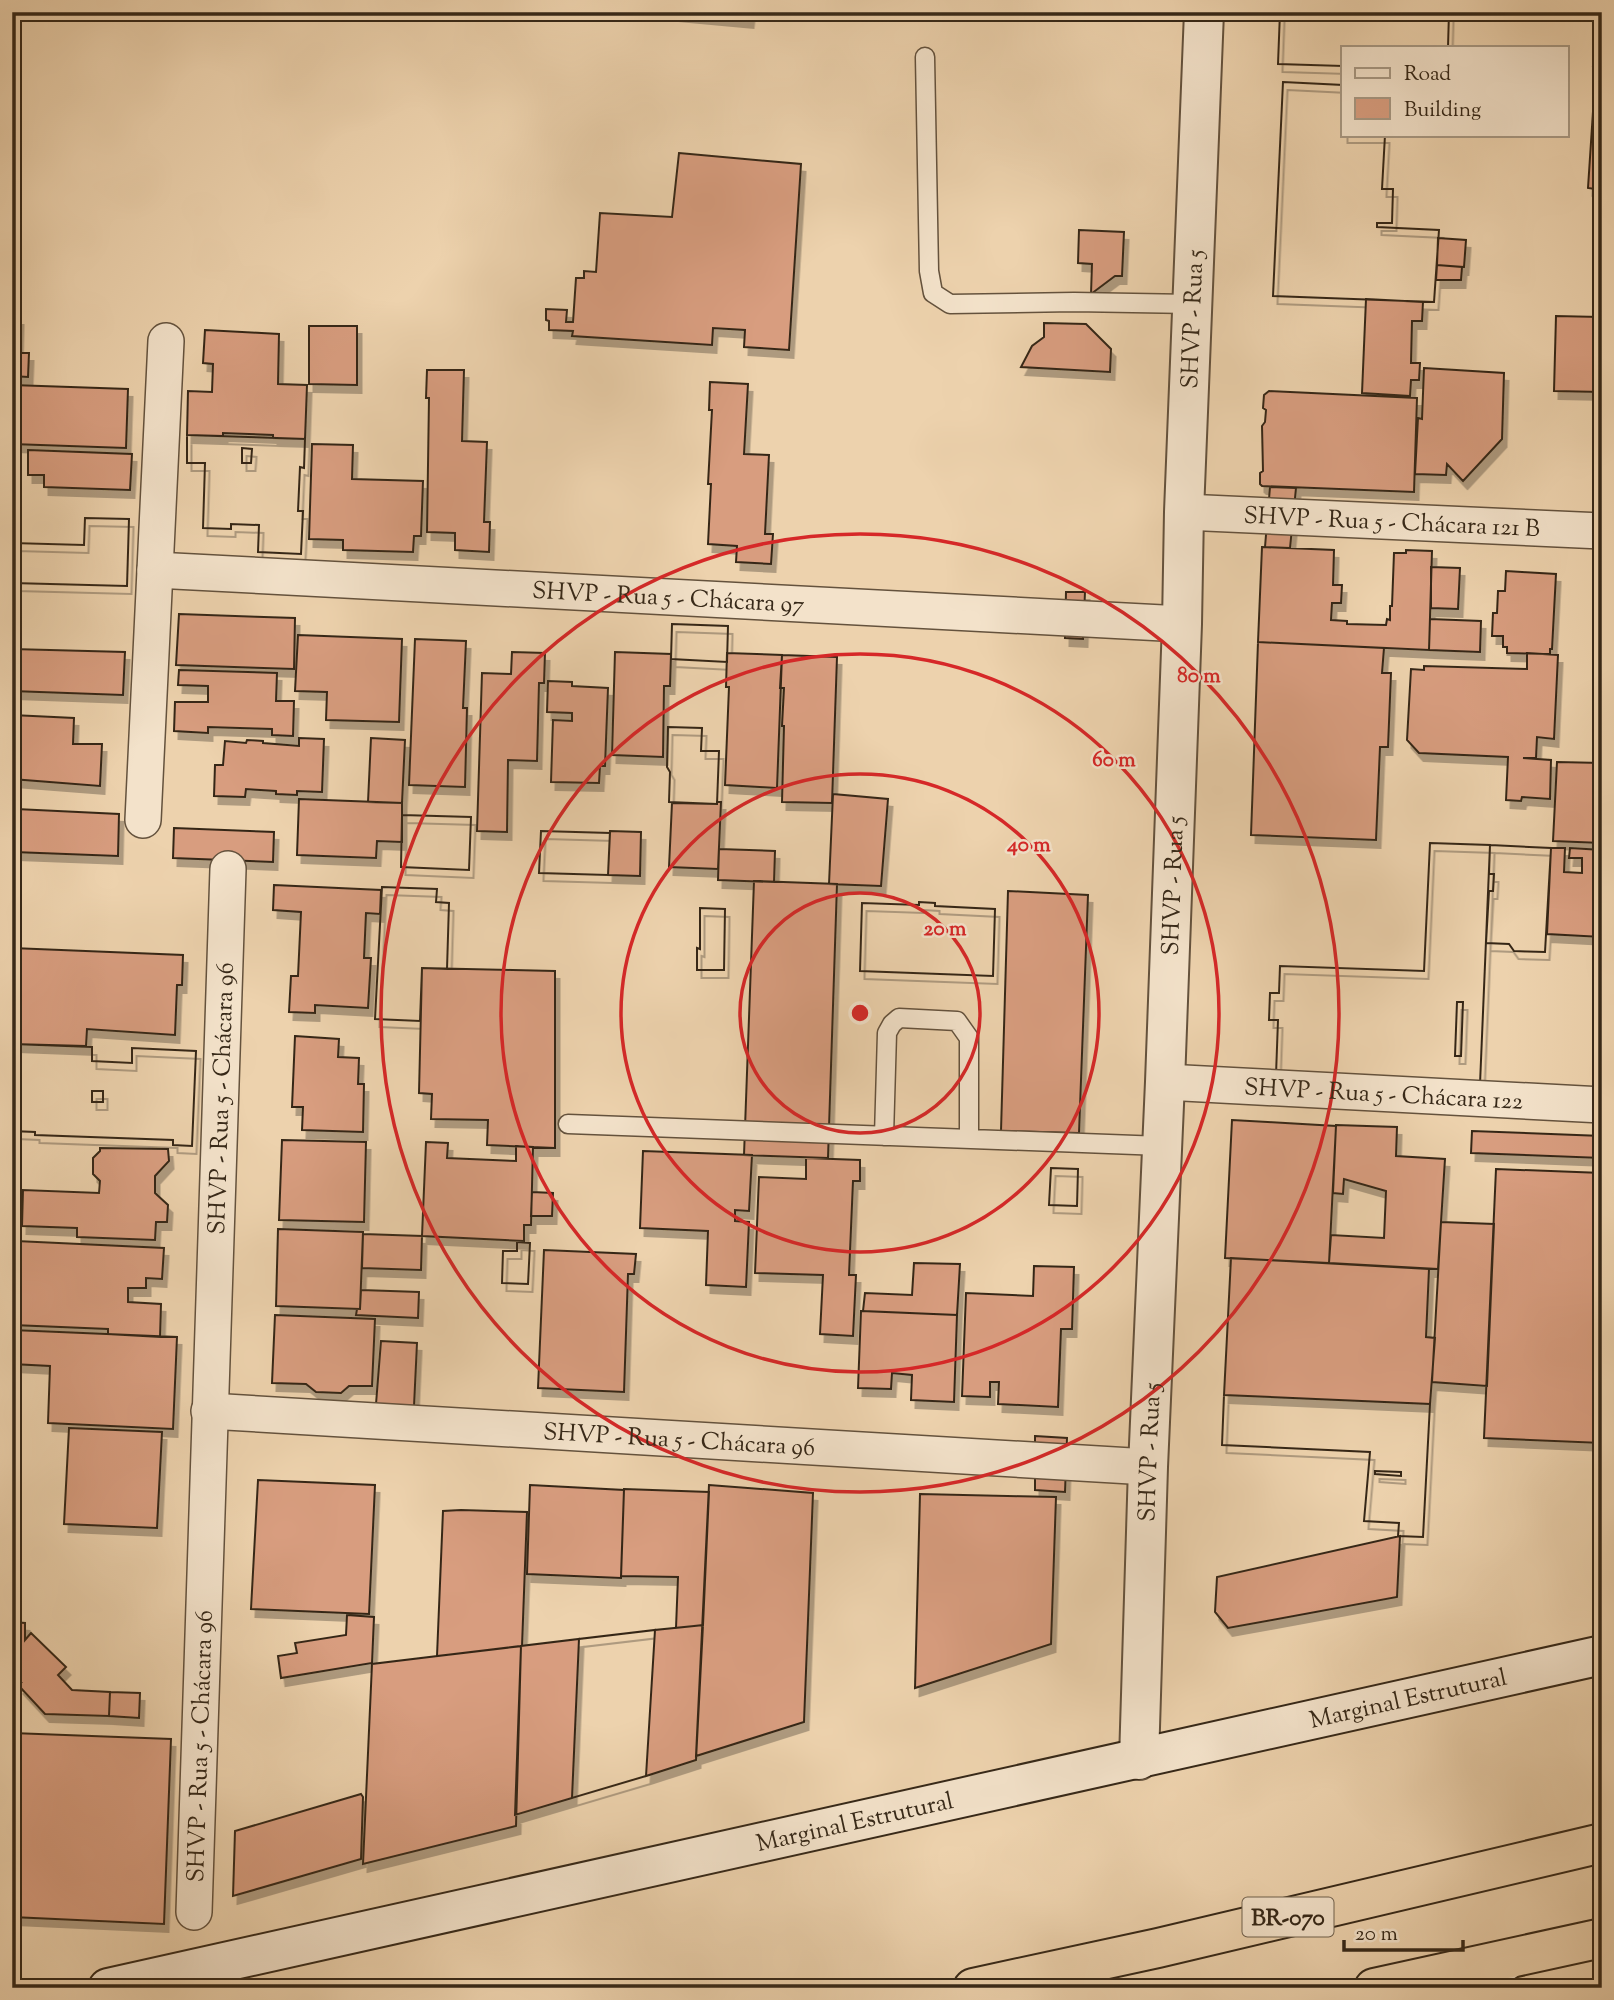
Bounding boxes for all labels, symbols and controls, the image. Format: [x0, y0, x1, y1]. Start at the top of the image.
legend [1341, 46, 1568, 136]
text: Road [1404, 60, 1451, 90]
text: Building [1404, 96, 1481, 126]
street label: SHVP - Rua 5 [1174, 249, 1213, 389]
street label: SHVP - Rua 5 - Chácara 121 B [1243, 500, 1541, 547]
street label: SHVP - Rua 5 - Chácara 97 [531, 575, 805, 623]
text: 80 m [1177, 662, 1221, 692]
text: 60 m [1092, 746, 1136, 776]
street label: SHVP - Rua 5 [1155, 815, 1194, 956]
text: 40 m [1006, 831, 1051, 861]
text: 20 m [924, 915, 967, 945]
street label: SHVP - Rua 5 - Chácara 96 [201, 962, 244, 1235]
centre of rings [848, 1001, 872, 1025]
street label: SHVP - Rua 5 - Chácara 122 [1243, 1071, 1524, 1120]
street label: SHVP - Rua 5 [1131, 1382, 1171, 1522]
street label: SHVP - Rua 5 - Chácara 96 [542, 1416, 816, 1466]
street label: SHVP - Rua 5 - Chácara 96 [180, 1609, 223, 1883]
street label: Marginal Estrutural [1307, 1662, 1511, 1739]
street label: Marginal Estrutural [753, 1785, 957, 1862]
road number: BR-070 [1242, 1898, 1334, 1936]
scale bar [1344, 1909, 1464, 1953]
text: 20 m [1355, 1920, 1398, 1950]

